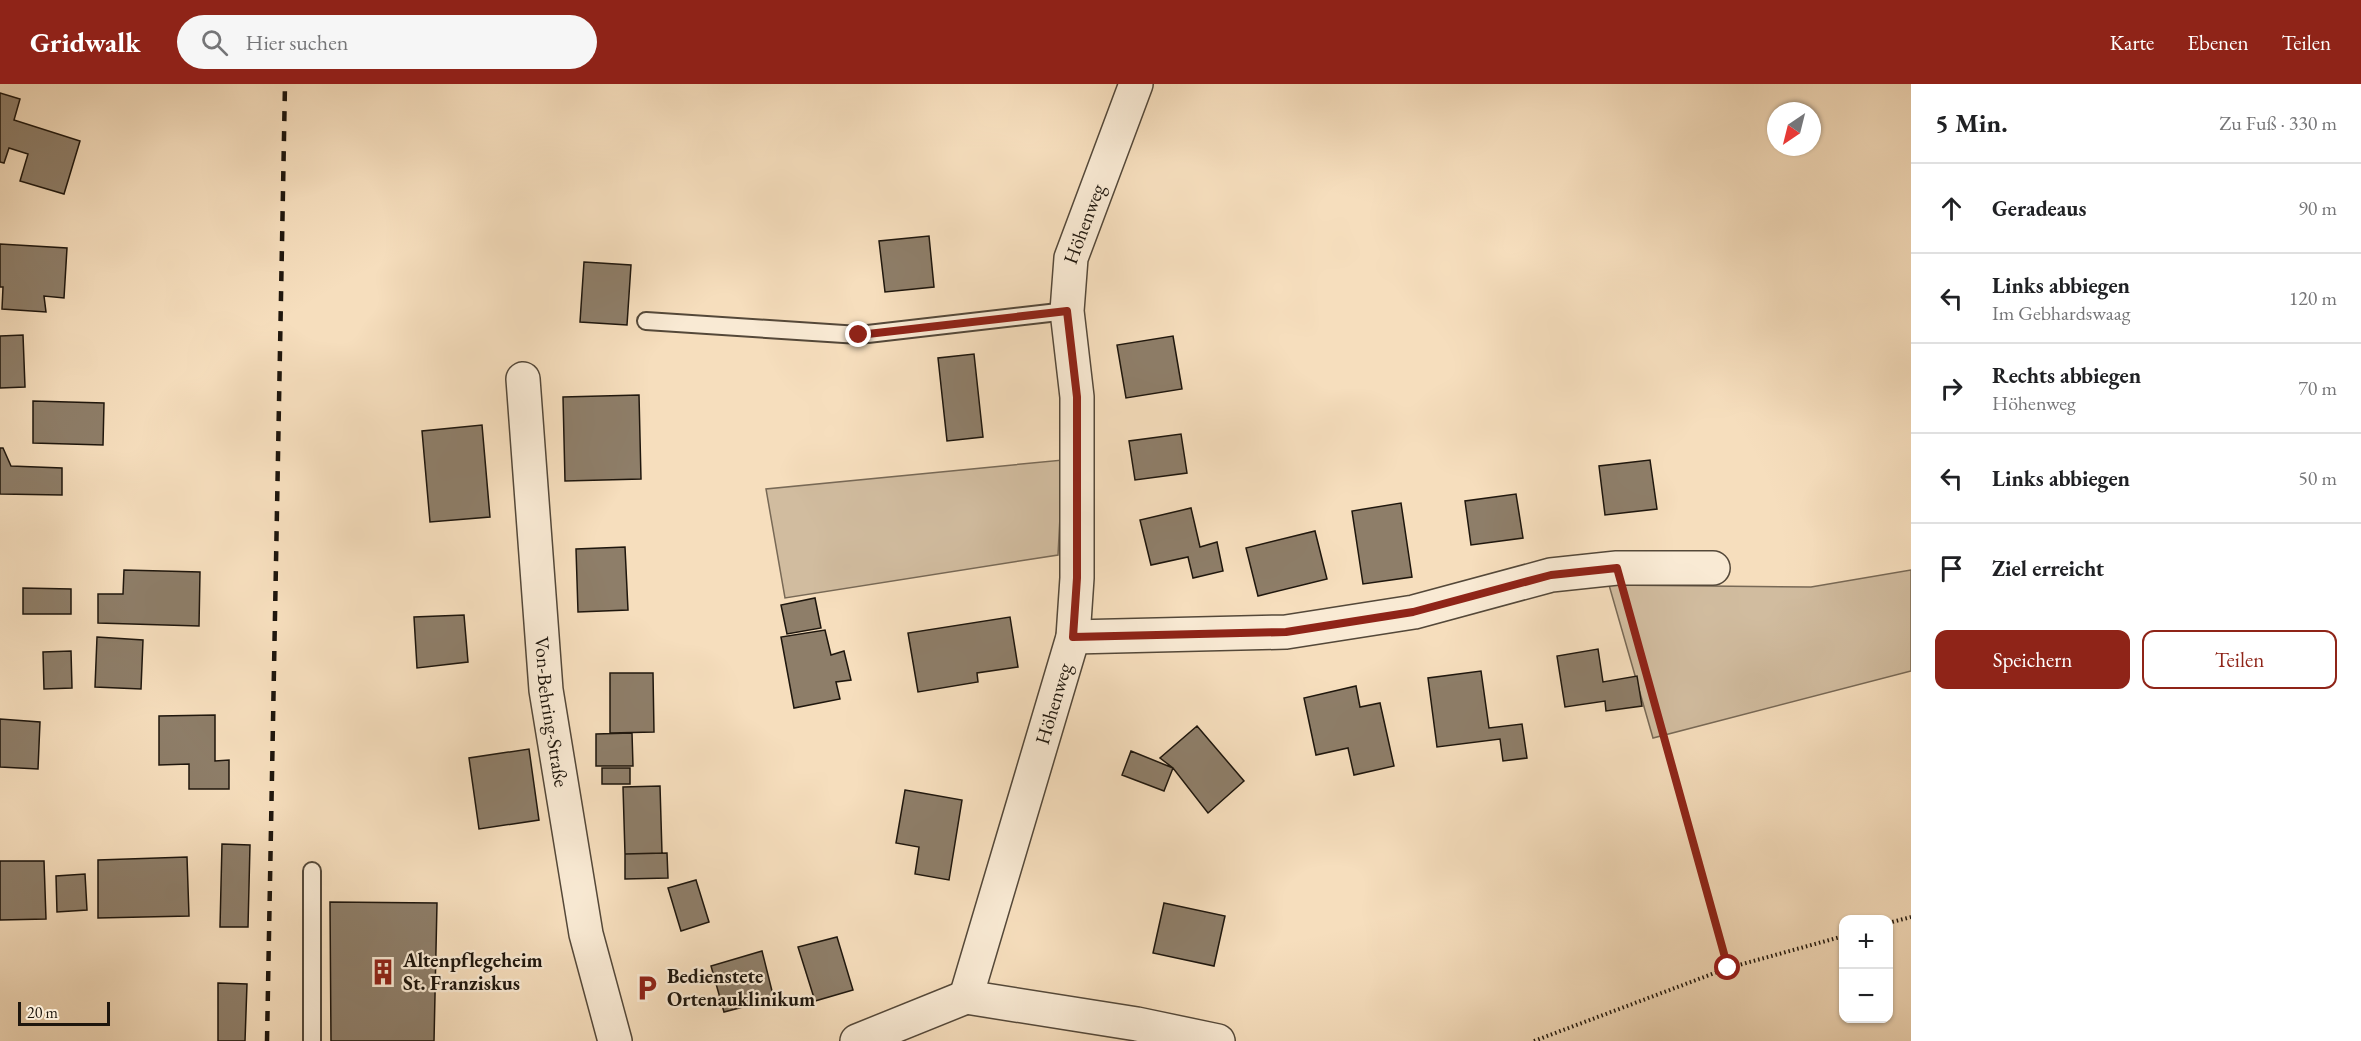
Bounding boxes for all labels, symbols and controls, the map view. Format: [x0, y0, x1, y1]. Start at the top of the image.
search box [177, 15, 597, 69]
text: Gridwalk [30, 24, 141, 60]
icon: search [198, 26, 231, 59]
text: Hier suchen [246, 28, 348, 57]
text: Karte [2110, 29, 2154, 56]
text: Ebenen [2187, 29, 2248, 56]
text: Teilen [2281, 29, 2331, 56]
north arrow [1767, 102, 1821, 156]
text: 5 Min. [1935, 106, 2008, 140]
text: Zu Fuß · 330 m [2219, 110, 2337, 136]
street label: Höhenweg [1057, 180, 1111, 268]
icon: ahead [1935, 192, 1968, 225]
text: Geradeaus [1992, 194, 2086, 223]
text: 90 m [2298, 195, 2337, 221]
text: Links abbiegen [1992, 271, 2130, 300]
icon: left [1935, 282, 1968, 315]
text: 120 m [2289, 285, 2337, 311]
text: Im Gebhardswaag [1992, 300, 2130, 326]
route end [845, 321, 871, 347]
text: Rechts abbiegen [1992, 361, 2141, 390]
icon: right [1935, 372, 1968, 405]
text: 70 m [2298, 375, 2337, 401]
text: Höhenweg [1992, 390, 2076, 416]
icon: left [1935, 462, 1968, 495]
text: Links abbiegen [1992, 464, 2130, 493]
text: 50 m [2298, 465, 2337, 491]
icon: arrive [1935, 552, 1968, 585]
text: Ziel erreicht [1992, 554, 2104, 583]
button: Speichern [1935, 630, 2130, 689]
button: Teilen [2142, 630, 2337, 689]
street label: Von-Behring-Straße [529, 635, 575, 789]
street label: Höhenweg [1029, 660, 1078, 748]
map controls [1839, 915, 1893, 1023]
button: + [1839, 915, 1893, 969]
place label: Altenpflegeheim St. Franziskus [402, 947, 543, 996]
route start [1714, 954, 1740, 980]
building icon: Altenpflegeheim St. Franziskus [368, 957, 398, 987]
place label: Bedienstete Ortenauklinikum [667, 963, 815, 1012]
button: − [1839, 969, 1893, 1023]
parking icon: Bedienstete Ortenauklinikum [632, 973, 662, 1003]
scale bar [18, 999, 110, 1026]
text: 20 m [27, 1002, 58, 1023]

